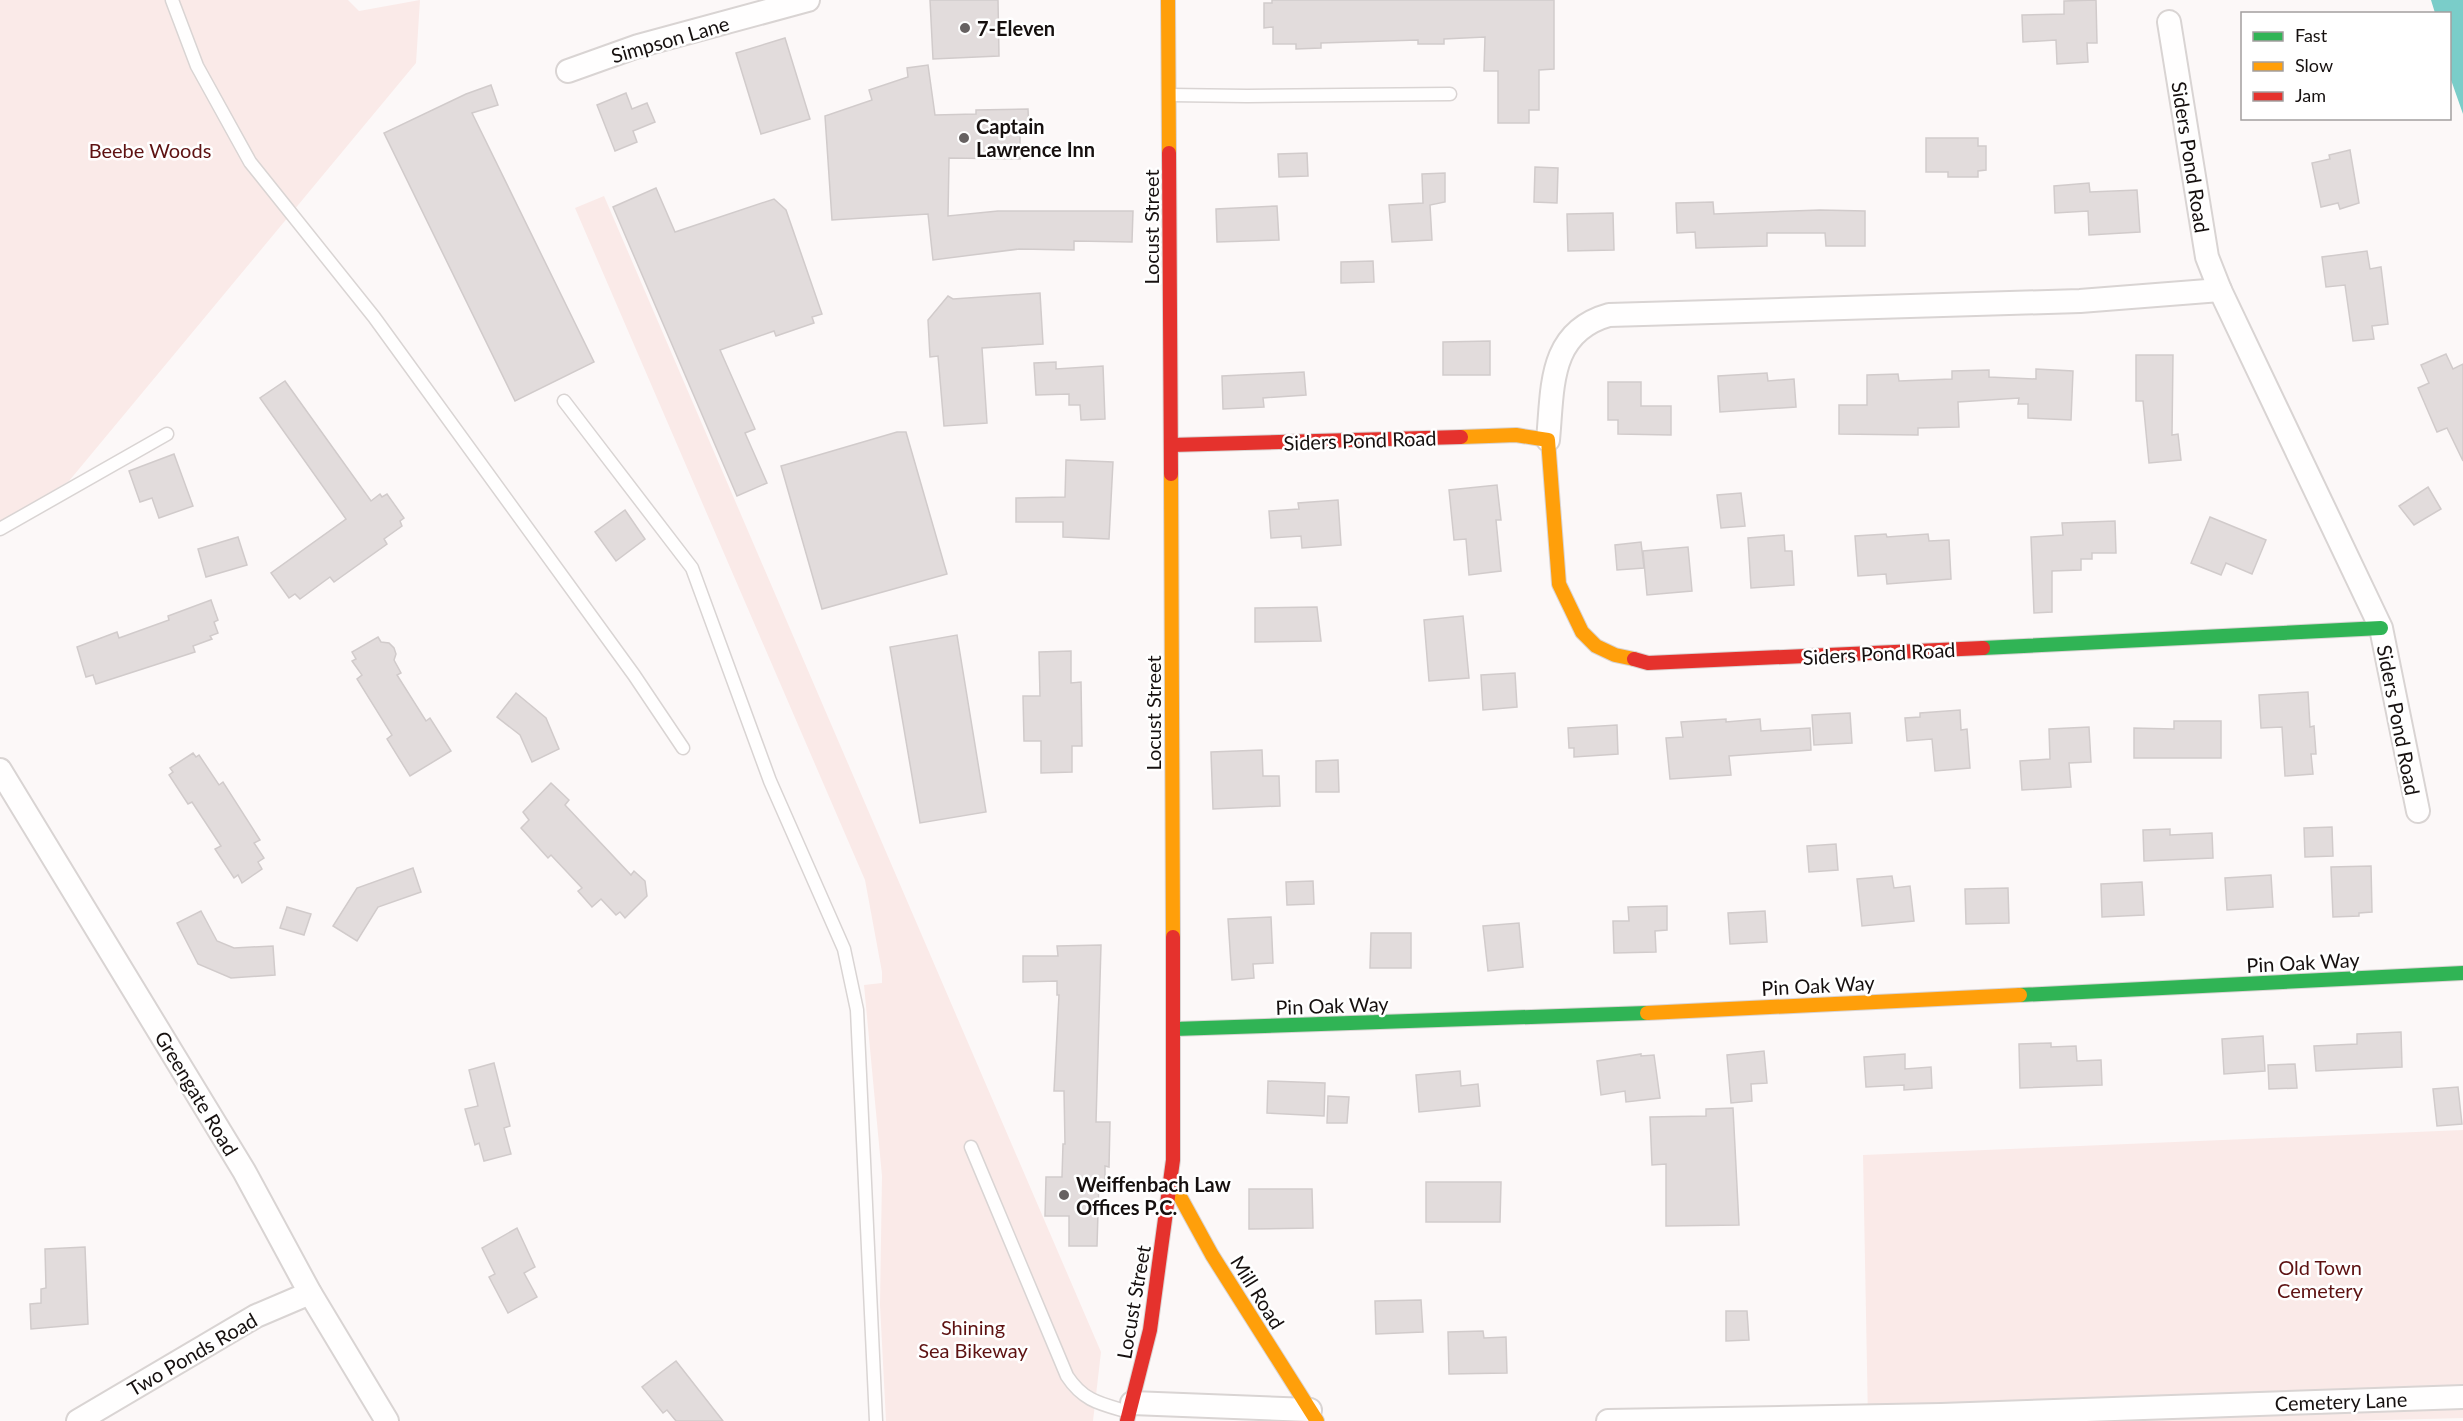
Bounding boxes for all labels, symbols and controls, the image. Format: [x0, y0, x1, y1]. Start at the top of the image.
street label: Simpson Lane [608, 11, 732, 67]
legend [2241, 12, 2451, 120]
place label: 7-Eleven [977, 16, 1055, 40]
marker: 7-Eleven [958, 21, 972, 35]
text: Fast [2295, 24, 2328, 46]
text: Slow [2295, 54, 2333, 76]
street label: Siders Pond Road [2167, 80, 2215, 234]
text: Jam [2295, 84, 2326, 106]
place label: Captain Lawrence Inn [976, 114, 1095, 161]
marker: Captain Lawrence Inn [957, 131, 971, 145]
park label: Beebe Woods [89, 138, 211, 162]
street label: Locust Street [1139, 169, 1163, 285]
street label: Siders Pond Road [1283, 425, 1437, 455]
street label: Siders Pond Road [1802, 637, 1956, 669]
street label: Siders Pond Road [2373, 643, 2425, 797]
street label: Locust Street [1141, 655, 1165, 771]
street label: Pin Oak Way [2246, 947, 2361, 977]
street label: Pin Oak Way [1761, 970, 1876, 1000]
street label: Pin Oak Way [1275, 991, 1390, 1019]
street label: Greengate Road [150, 1026, 244, 1160]
place label: Weiffenbach Law Offices P.C. [1076, 1172, 1231, 1219]
marker: Weiffenbach Law Offices P.C. [1057, 1188, 1071, 1202]
street label: Locust Street [1111, 1243, 1155, 1361]
street label: Mill Road [1226, 1251, 1290, 1333]
park label: Old Town Cemetery [2277, 1255, 2364, 1302]
street label: Two Ponds Road [123, 1307, 261, 1401]
park label: Shining Sea Bikeway [918, 1315, 1028, 1362]
street label: Cemetery Lane [2274, 1387, 2408, 1415]

